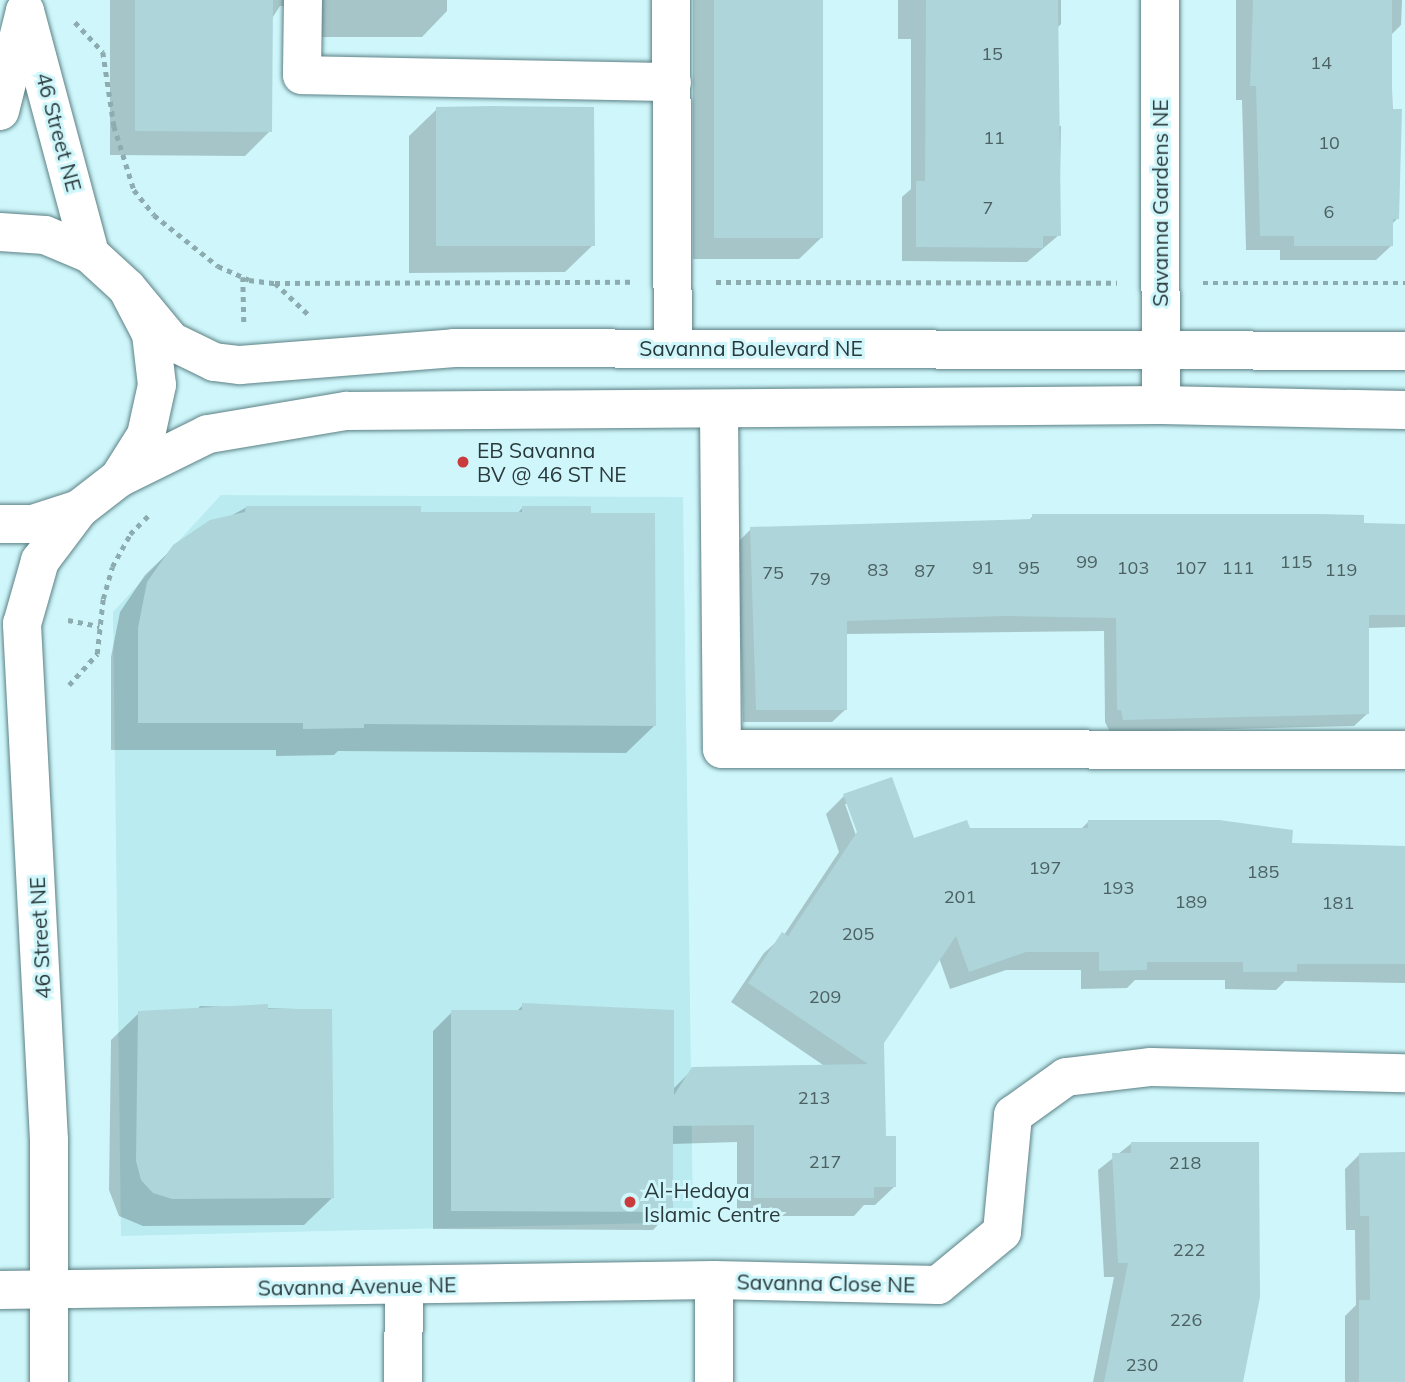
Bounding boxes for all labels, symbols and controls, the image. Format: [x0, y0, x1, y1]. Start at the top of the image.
house number: 15 [981, 43, 1003, 65]
house number: 14 [1310, 52, 1332, 74]
street label: 46 Street NE [31, 70, 87, 194]
street label: Savanna Gardens NE [1147, 99, 1173, 307]
house number: 11 [983, 127, 1005, 149]
house number: 10 [1318, 132, 1340, 154]
house number: 7 [983, 197, 993, 219]
house number: 6 [1324, 201, 1334, 223]
street label: Savanna Boulevard NE [639, 335, 863, 361]
place label: EB Savanna BV @ 46 ST NE [477, 437, 627, 487]
marker: EB Savanna BV @ 46 ST NE [455, 454, 471, 470]
house number: 99 [1076, 551, 1098, 573]
house number: 115 [1280, 551, 1312, 573]
house number: 91 [972, 557, 994, 579]
house number: 95 [1018, 557, 1040, 579]
house number: 103 [1117, 557, 1149, 579]
house number: 107 [1175, 557, 1207, 579]
house number: 111 [1222, 557, 1254, 579]
house number: 83 [867, 559, 889, 581]
house number: 119 [1325, 559, 1357, 581]
house number: 87 [914, 560, 936, 582]
house number: 75 [762, 562, 784, 584]
house number: 79 [809, 568, 831, 590]
house number: 197 [1029, 857, 1061, 879]
house number: 185 [1247, 861, 1279, 883]
street label: 46 Street NE [24, 876, 56, 1000]
house number: 193 [1102, 877, 1134, 899]
house number: 201 [944, 886, 976, 908]
house number: 189 [1175, 891, 1207, 913]
house number: 181 [1322, 892, 1354, 914]
house number: 205 [842, 923, 874, 945]
house number: 209 [809, 986, 841, 1008]
house number: 213 [798, 1087, 830, 1109]
house number: 217 [809, 1151, 841, 1173]
house number: 218 [1169, 1152, 1201, 1174]
place label: Al-Hedaya Islamic Centre [644, 1177, 780, 1227]
marker: Al-Hedaya Islamic Centre [622, 1194, 638, 1210]
house number: 222 [1173, 1239, 1205, 1261]
street label: Savanna Close NE [737, 1269, 915, 1297]
street label: Savanna Avenue NE [258, 1272, 456, 1300]
house number: 226 [1170, 1309, 1202, 1331]
house number: 230 [1126, 1354, 1158, 1376]

